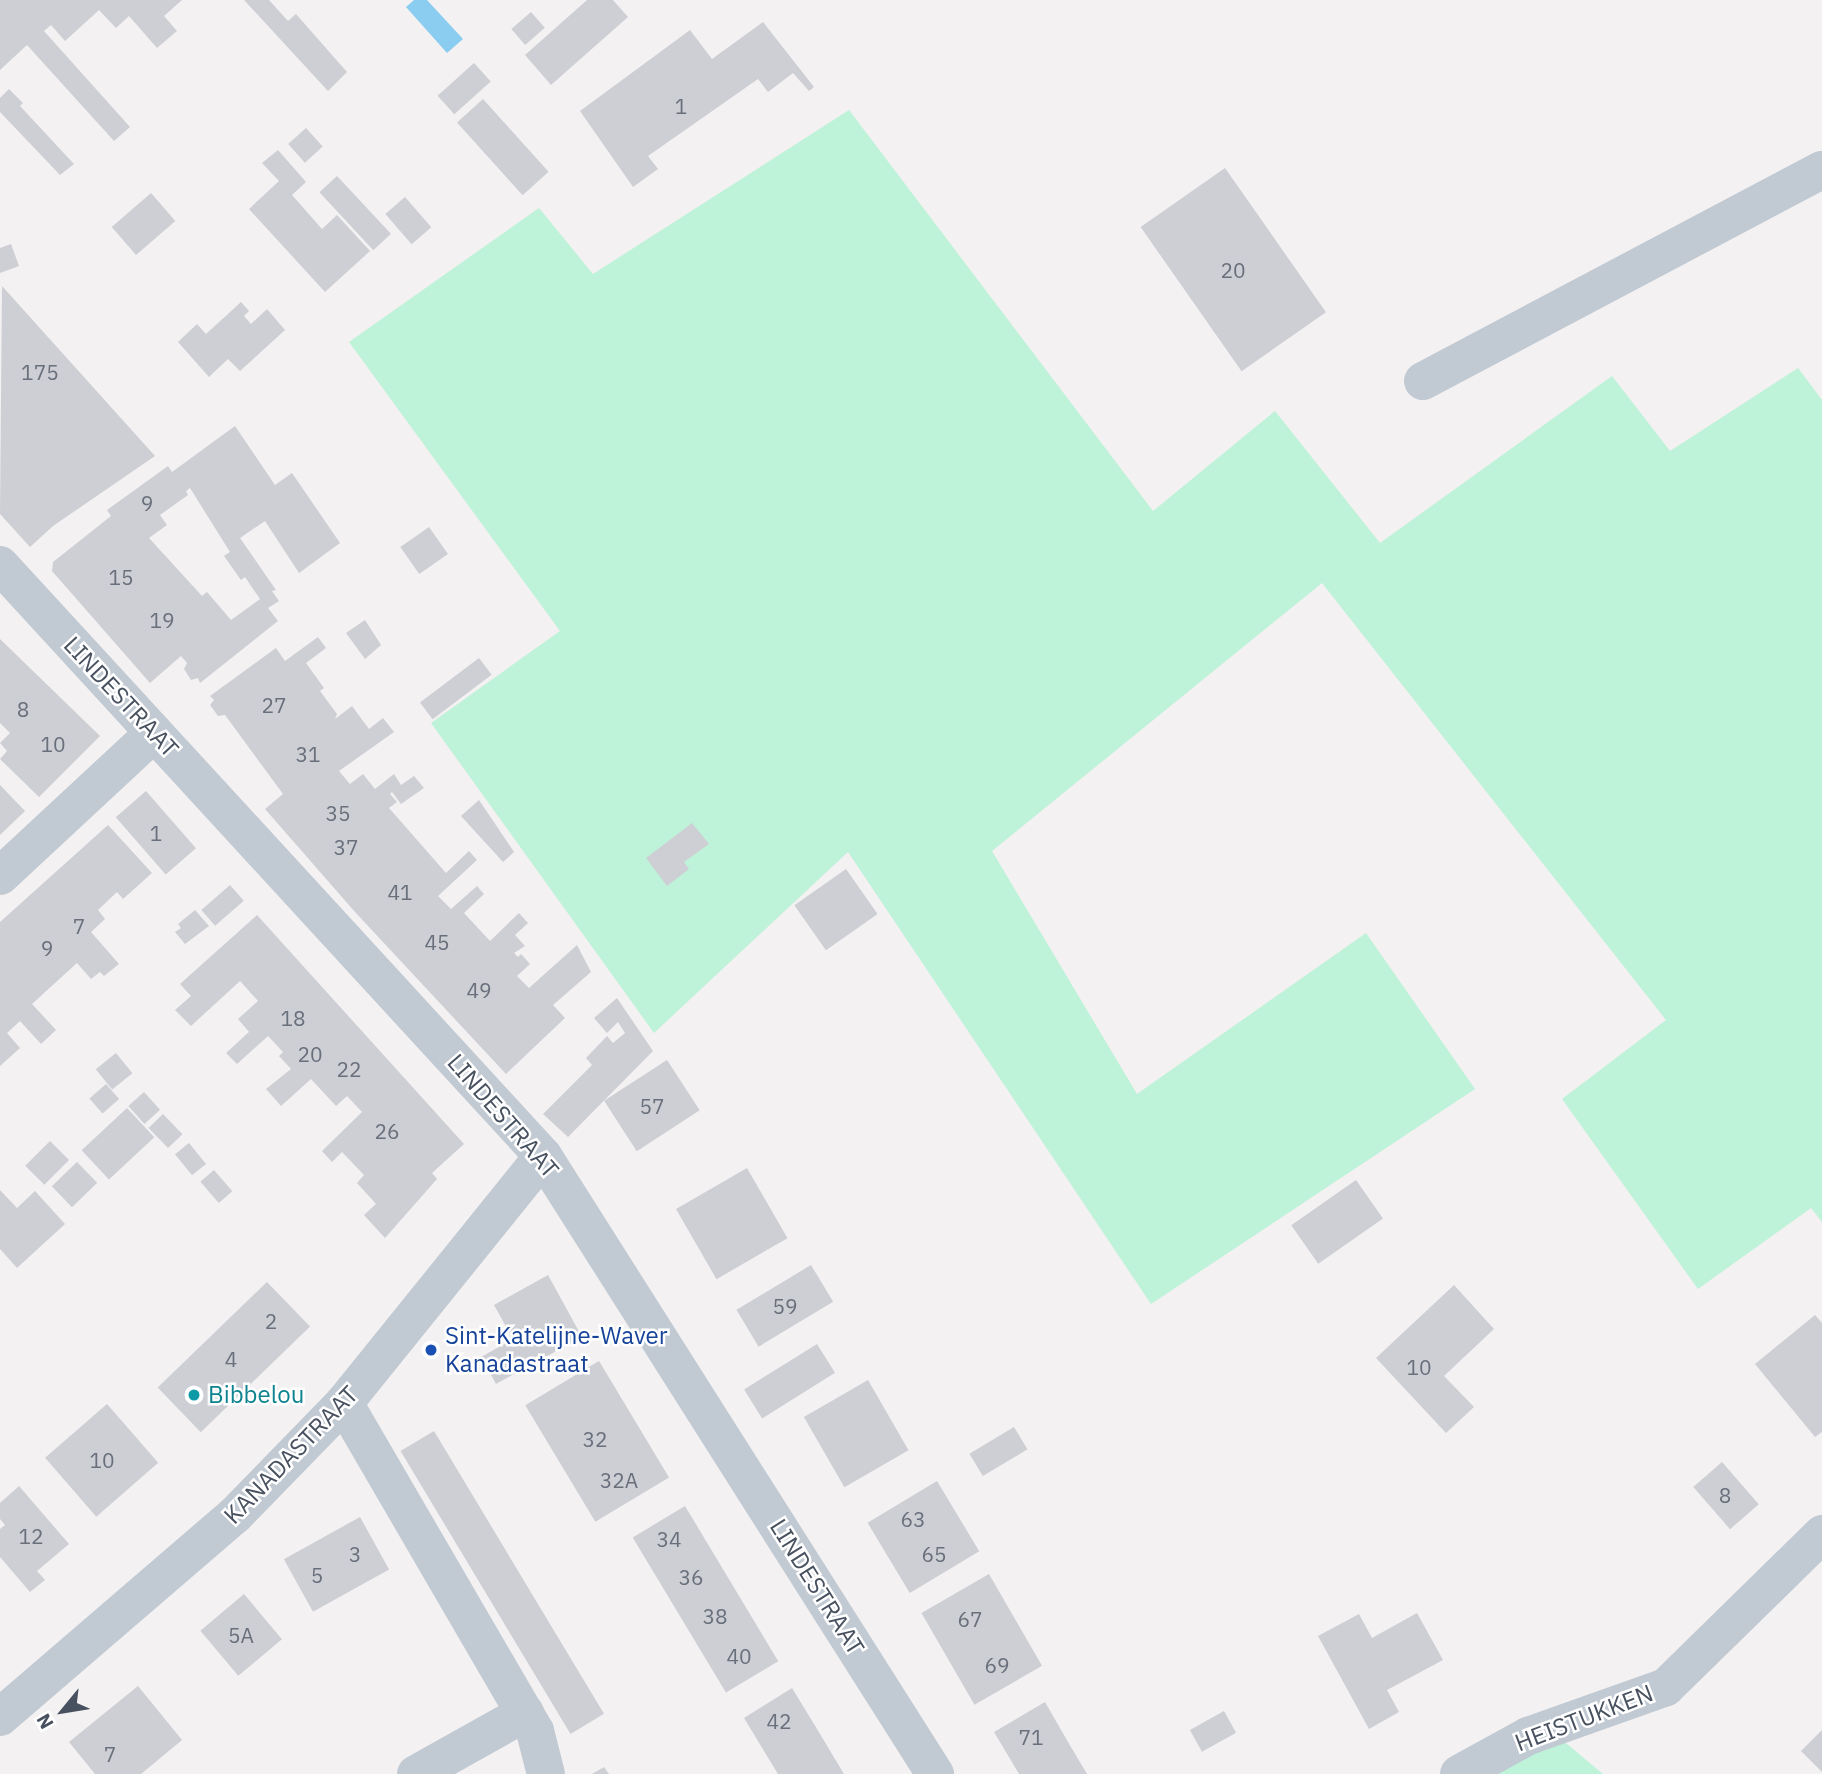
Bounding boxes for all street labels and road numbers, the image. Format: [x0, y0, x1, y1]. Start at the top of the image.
street label: LINDESTRAAT [58, 631, 184, 763]
street label: LINDESTRAAT [441, 1048, 565, 1184]
street label: KANADASTRAAT [218, 1380, 364, 1530]
street label: LINDESTRAAT [764, 1514, 870, 1660]
street label: HEISTUKKEN [1511, 1678, 1657, 1758]

